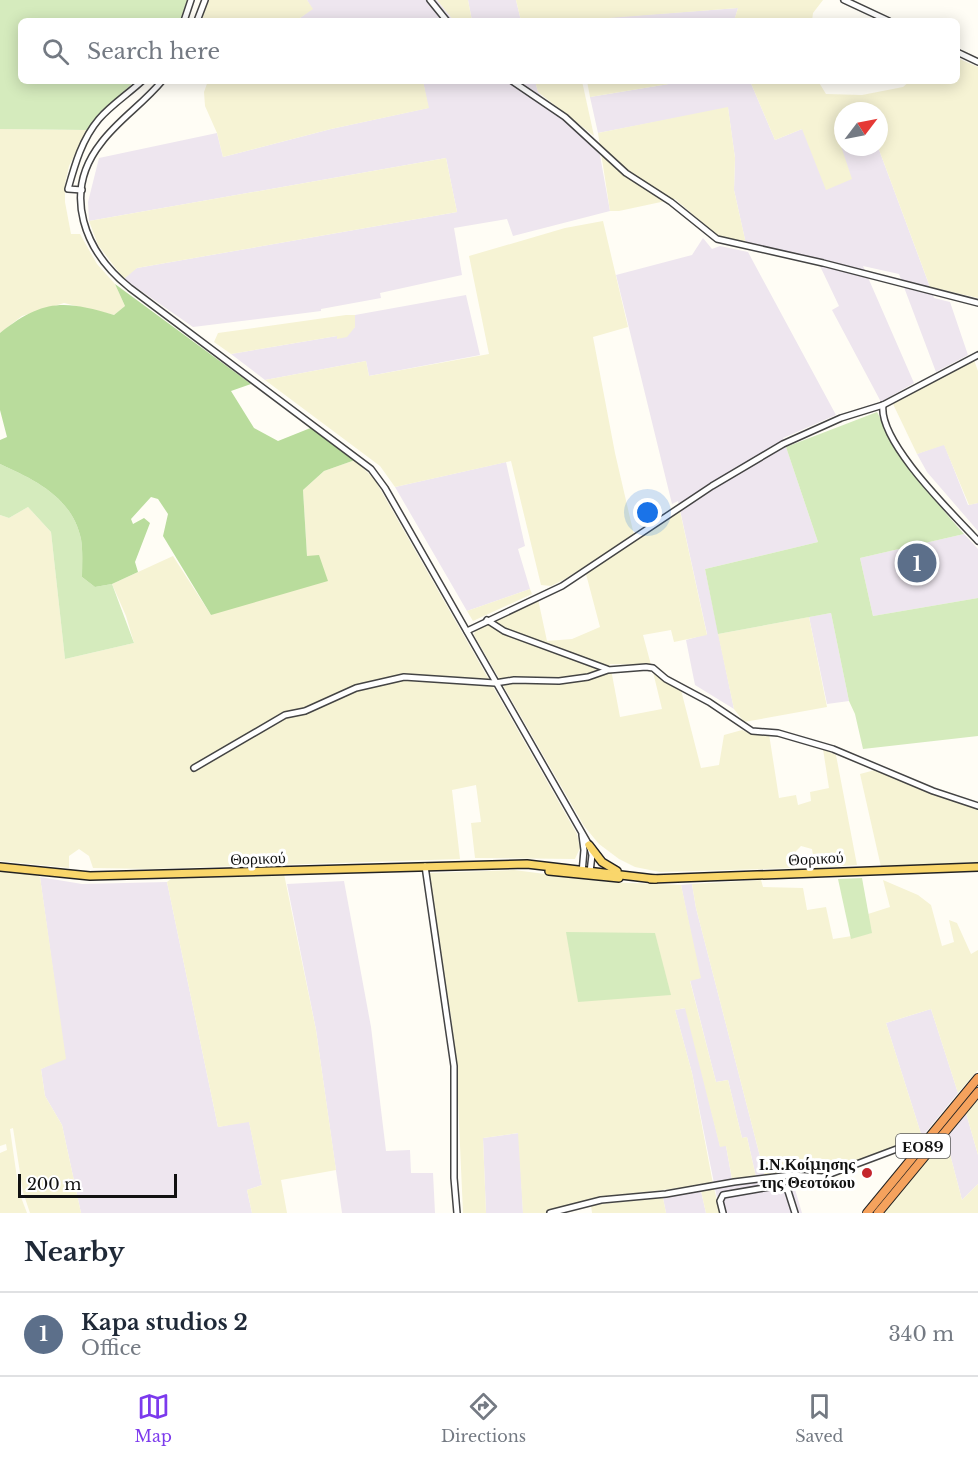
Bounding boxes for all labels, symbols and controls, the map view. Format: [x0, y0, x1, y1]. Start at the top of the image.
search box [18, 18, 960, 84]
icon: search [39, 35, 72, 68]
text: Search here [87, 38, 220, 65]
north arrow [834, 102, 888, 156]
your location [633, 498, 662, 527]
pin: 1 [898, 540, 936, 586]
street label: Θορικού [230, 847, 286, 869]
street label: Θορικού [788, 847, 844, 869]
road number: ΕΟ89 [896, 1134, 950, 1158]
place label: Ι.Ν.Κοίμησης της Θεοτόκου [759, 1154, 855, 1192]
marker: Ι.Ν.Κοίμησης της Θεοτόκου [860, 1166, 874, 1180]
scale bar [18, 1171, 177, 1198]
text: 200 m [27, 1174, 81, 1194]
text: Nearby [24, 1236, 125, 1268]
text: Kapa studios 2 [81, 1309, 248, 1336]
text: 1 [39, 1322, 48, 1346]
text: 340 m [889, 1322, 954, 1346]
text: Office [81, 1336, 142, 1360]
tab: Map [135, 1390, 172, 1446]
tab: Directions [441, 1390, 526, 1446]
tab: Saved [795, 1390, 843, 1446]

